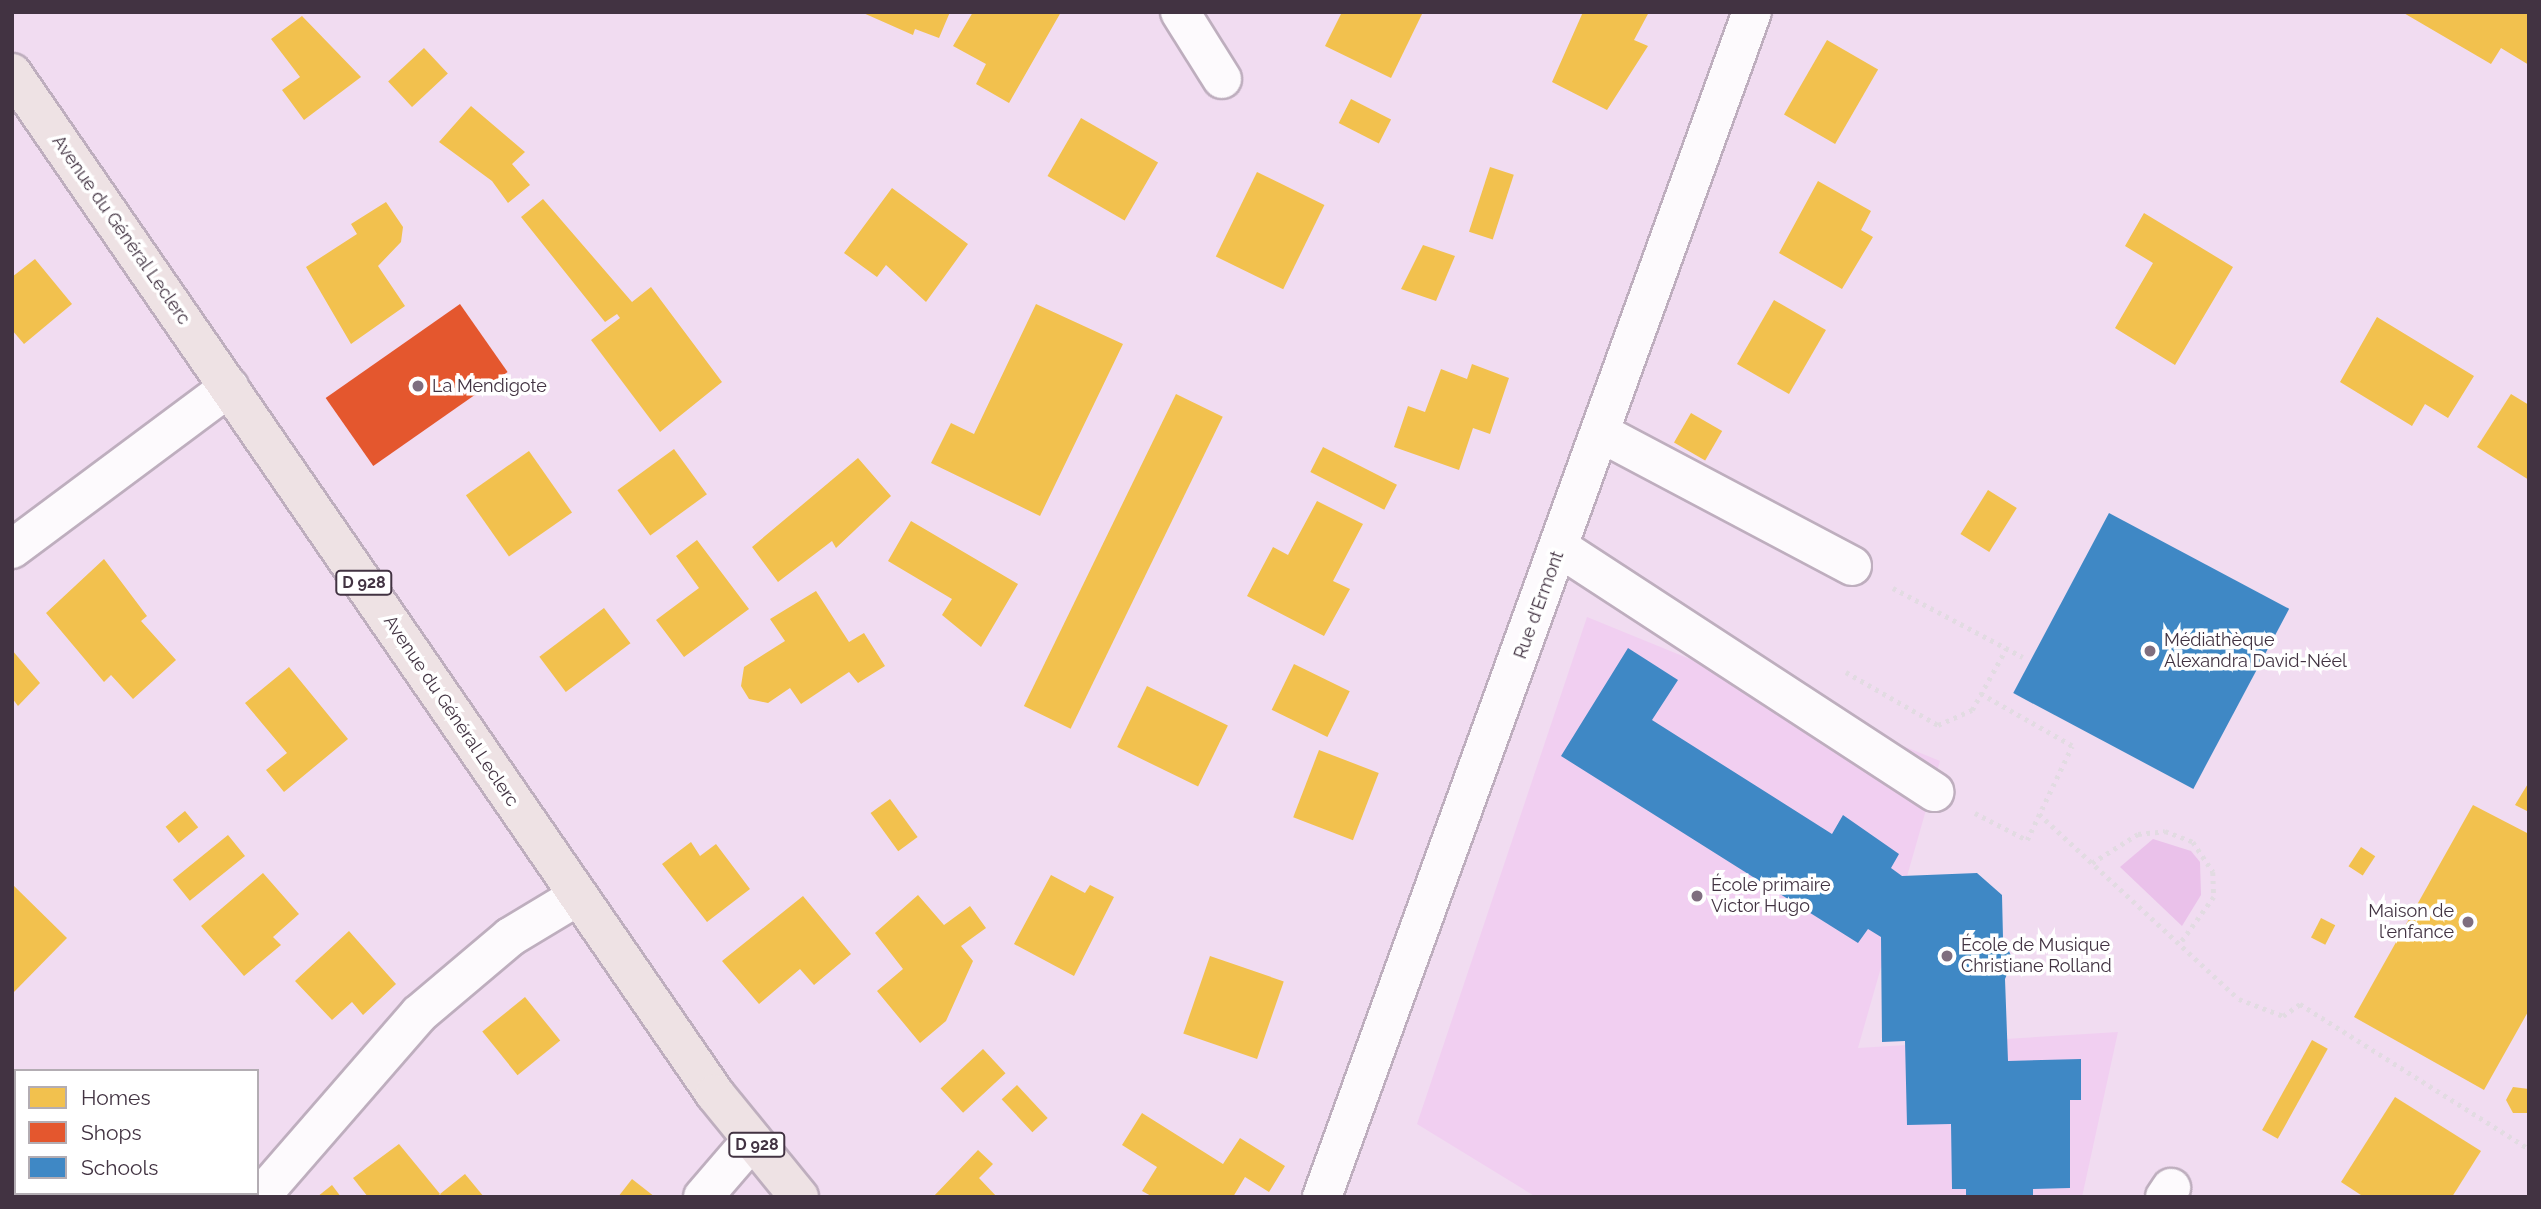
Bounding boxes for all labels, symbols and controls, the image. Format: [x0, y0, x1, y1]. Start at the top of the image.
street label: Avenue du Général Leclerc [47, 131, 195, 329]
place label: La Mendigote [432, 375, 547, 397]
marker: La Mendigote [410, 378, 426, 394]
street label: Rue d'Ermont [1510, 548, 1568, 662]
road number: D 928 [334, 570, 394, 596]
street label: Avenue du Général Leclerc [379, 611, 523, 811]
place label: Médiathèque Alexandra David-Néel [2164, 630, 2347, 672]
marker: Médiathèque Alexandra David-Néel [2142, 643, 2158, 659]
place label: École primaire Victor Hugo [1711, 875, 1830, 917]
marker: École primaire Victor Hugo [1689, 888, 1705, 904]
place label: Maison de l'enfance [2368, 901, 2454, 944]
marker: Maison de l'enfance [2460, 914, 2476, 930]
place label: École de Musique Christiane Rolland [1961, 935, 2112, 978]
marker: École de Musique Christiane Rolland [1939, 948, 1955, 964]
legend [14, 1069, 259, 1195]
text: Homes [81, 1085, 151, 1110]
text: Shops [81, 1120, 142, 1145]
road number: D 928 [727, 1133, 787, 1158]
text: Schools [81, 1155, 158, 1180]

